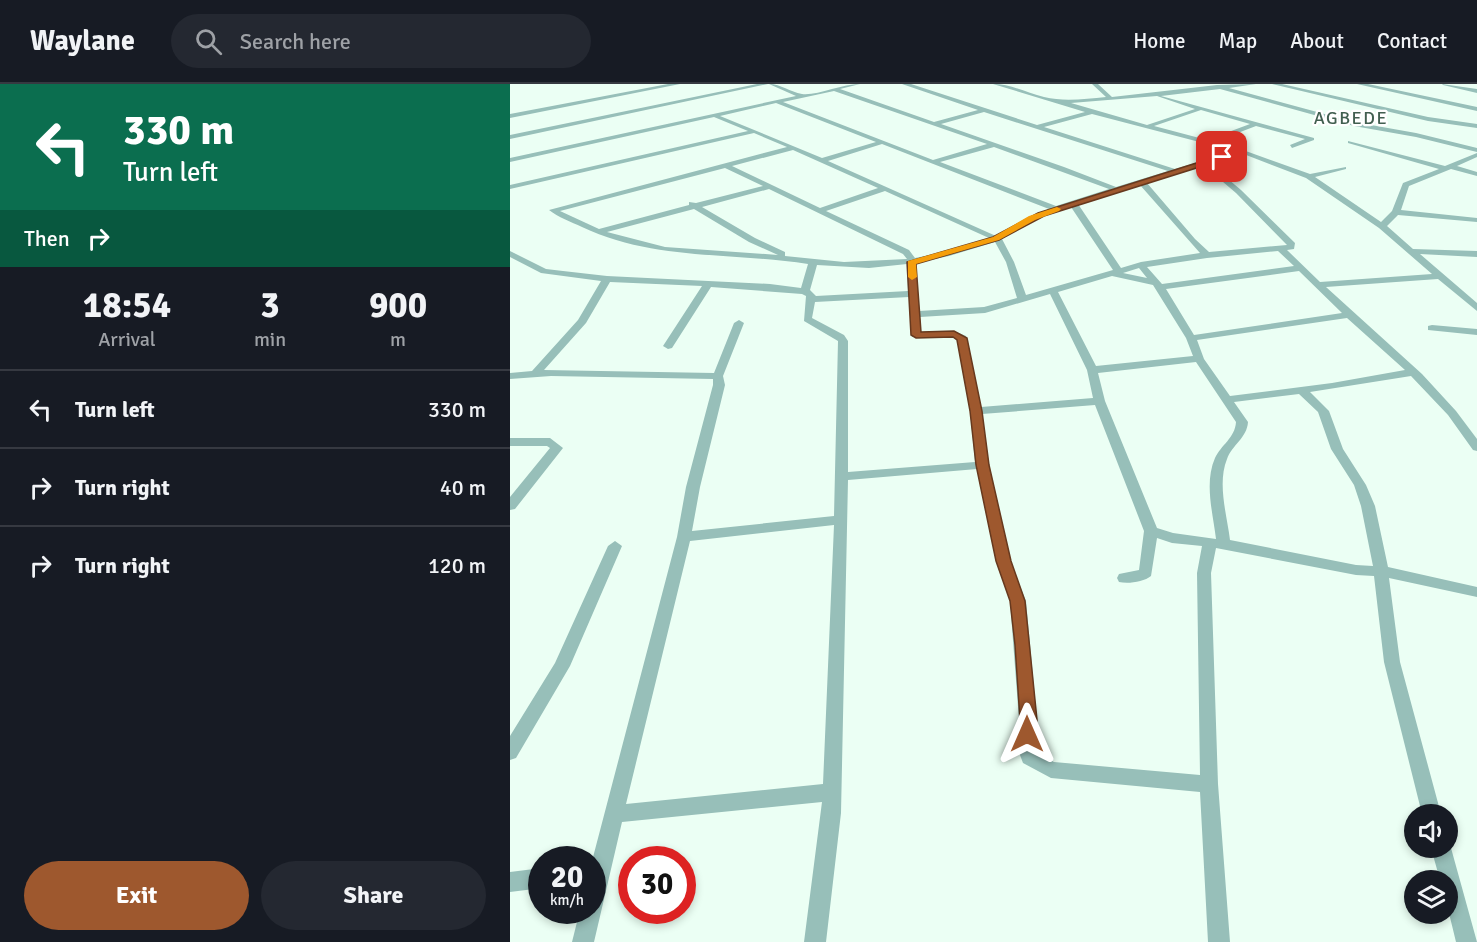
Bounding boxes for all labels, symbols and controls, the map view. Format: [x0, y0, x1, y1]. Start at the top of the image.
search box [171, 14, 591, 68]
text: Waylane [30, 24, 135, 58]
icon: search [192, 25, 225, 58]
text: Search here [240, 28, 351, 55]
text: Home [1133, 28, 1186, 54]
text: Map [1219, 28, 1257, 54]
text: About [1290, 28, 1344, 54]
text: Contact [1377, 28, 1447, 54]
text: 330 m [123, 105, 234, 156]
district label: AGBEDE [1314, 107, 1388, 129]
icon: left [24, 108, 102, 186]
pin [1196, 131, 1247, 182]
icon: arrive [1205, 140, 1238, 173]
text: Turn left [123, 156, 218, 189]
icon: right [82, 222, 115, 255]
text: Then [24, 225, 70, 252]
text: 18:54 [83, 283, 171, 328]
text: 3 [260, 283, 280, 328]
text: 900 [369, 283, 427, 328]
text: Arrival [98, 327, 156, 352]
text: min [254, 327, 286, 352]
text: m [390, 327, 406, 352]
icon: left [24, 393, 57, 426]
text: Turn left [75, 396, 155, 423]
text: 330 m [428, 396, 486, 423]
icon: right [24, 471, 57, 504]
text: Turn right [75, 474, 170, 501]
text: 40 m [440, 474, 486, 501]
icon: right [24, 549, 57, 582]
text: Turn right [75, 552, 170, 579]
text: 120 m [428, 552, 486, 579]
position arrow [995, 702, 1059, 766]
map controls [1404, 804, 1458, 924]
button: sound [1404, 804, 1458, 858]
speed limit sign: 30 [618, 846, 696, 924]
text: 20 [551, 859, 583, 896]
button: Exit [24, 861, 249, 930]
button: Share [261, 861, 486, 930]
button: layers [1404, 870, 1458, 924]
text: km/h [550, 891, 584, 909]

